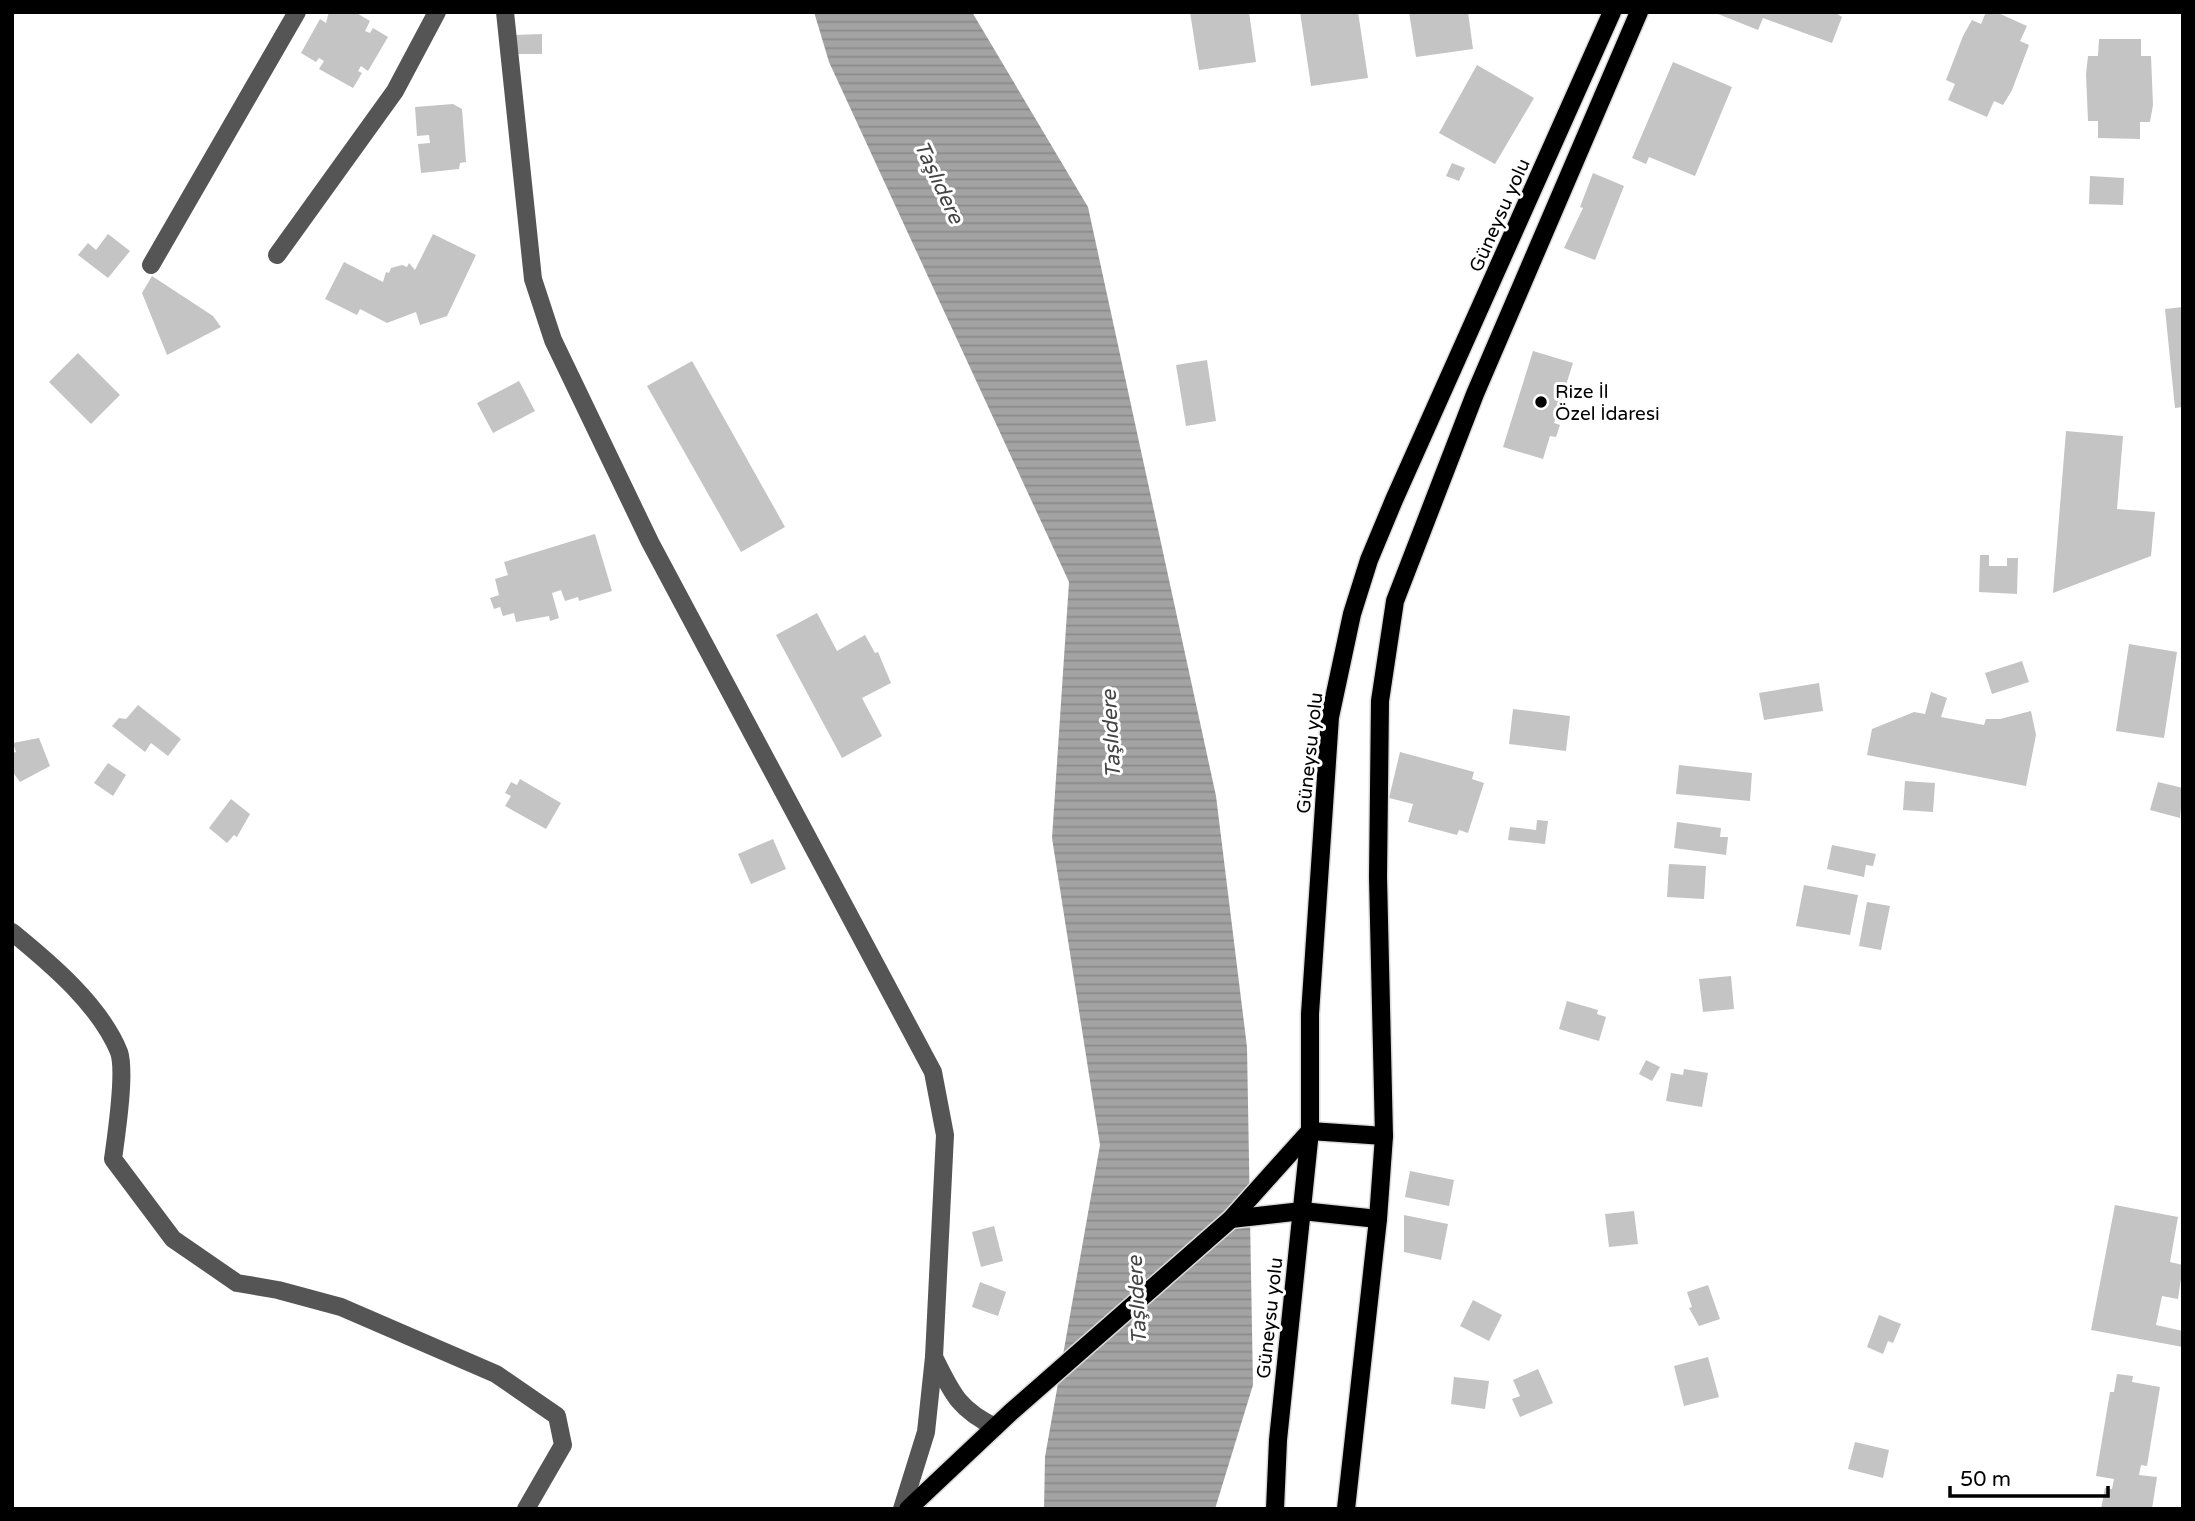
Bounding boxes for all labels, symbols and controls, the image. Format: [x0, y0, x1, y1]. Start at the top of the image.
water label: Taşlıdere [909, 137, 969, 228]
street label: Güneysu yolu [1465, 155, 1535, 276]
place label: Rize İl Özel İdaresi [1555, 381, 1660, 425]
marker: Rize İl Özel İdaresi [1533, 394, 1549, 410]
water label: Taşlıdere [1097, 688, 1126, 779]
street label: Güneysu yolu [1293, 691, 1327, 815]
water label: Taşlıdere [1123, 1254, 1152, 1345]
street label: Güneysu yolu [1253, 1256, 1287, 1380]
scale bar [1950, 1454, 2108, 1498]
text: 50 m [1960, 1467, 2011, 1492]

